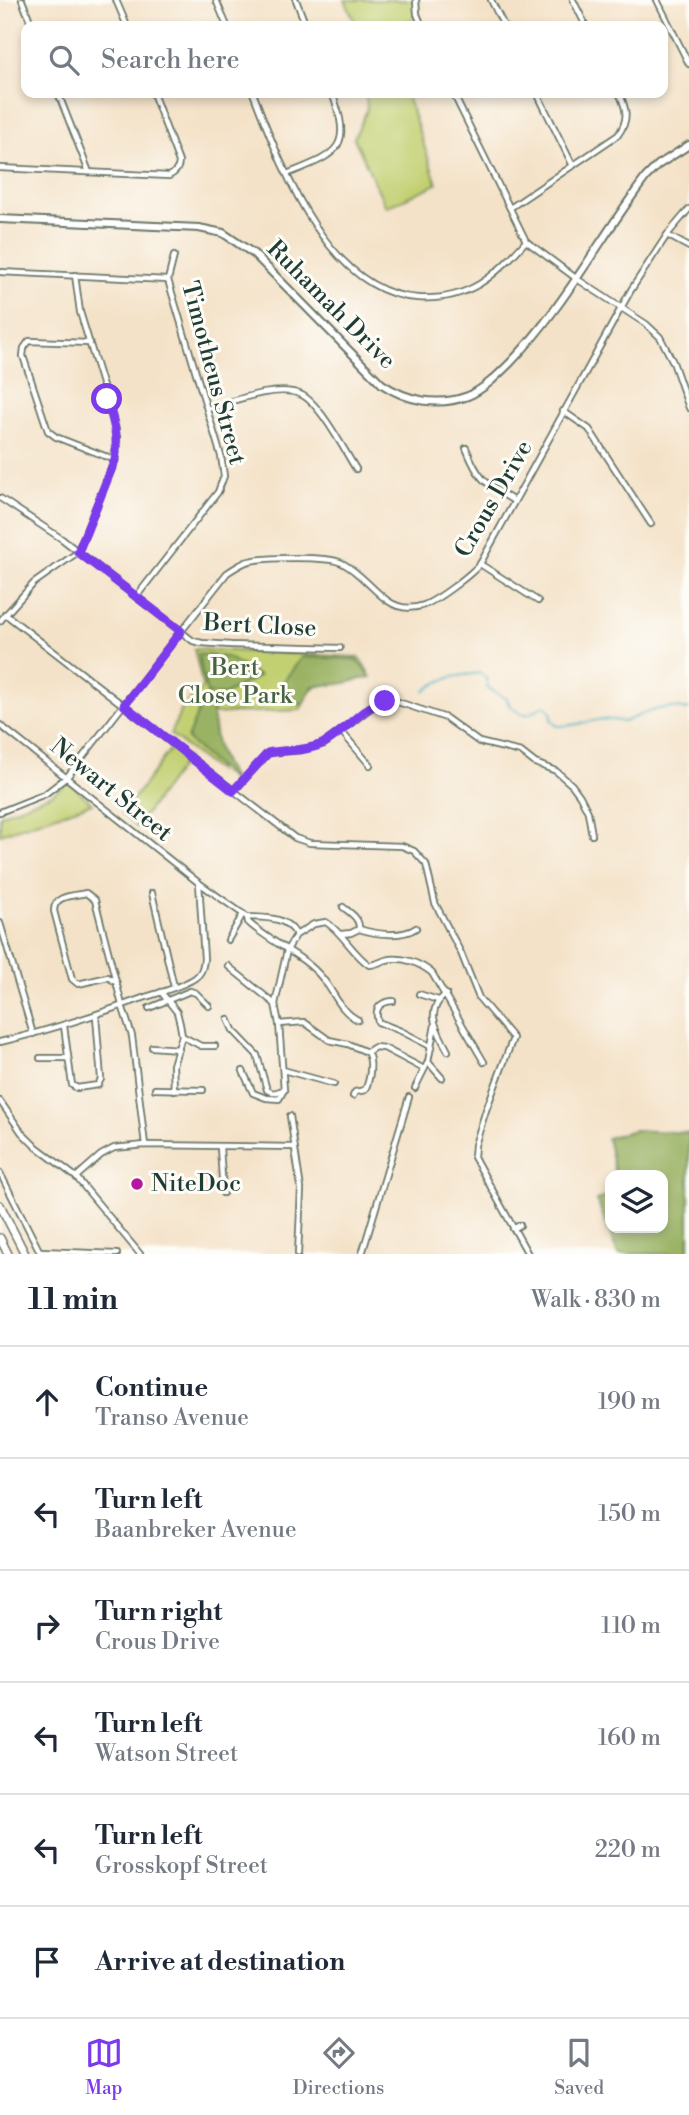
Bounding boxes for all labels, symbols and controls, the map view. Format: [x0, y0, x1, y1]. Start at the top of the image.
search box [21, 21, 668, 98]
icon: search [45, 41, 83, 79]
text: Search here [101, 44, 240, 76]
street label: Ruhamah Drive [260, 234, 402, 376]
street label: Timotheus Street [174, 278, 252, 468]
route start [91, 383, 122, 414]
street label: Crous Drive [448, 435, 540, 563]
street label: Bert Close [202, 608, 317, 644]
park label: Bert Close Park [178, 653, 294, 711]
route end [369, 685, 400, 716]
street label: Newart Street [44, 732, 178, 849]
place label: NiteDoc [151, 1169, 241, 1199]
map controls [605, 1170, 668, 1233]
button: layers [605, 1170, 668, 1233]
marker: NiteDoc [129, 1176, 145, 1192]
text: 11 min [28, 1281, 118, 1319]
text: Walk · 830 m [531, 1286, 661, 1314]
text: Continue [95, 1372, 208, 1404]
icon: ahead [28, 1383, 66, 1421]
text: 190 m [598, 1388, 661, 1416]
text: Transo Avenue [95, 1404, 249, 1432]
text: Turn left [95, 1484, 203, 1516]
icon: left [28, 1495, 66, 1533]
text: 150 m [598, 1500, 661, 1528]
text: Baanbreker Avenue [95, 1516, 297, 1544]
text: Turn right [95, 1596, 223, 1628]
icon: right [28, 1607, 66, 1645]
text: 110 m [601, 1612, 661, 1640]
text: Crous Drive [95, 1628, 220, 1656]
text: Turn left [95, 1708, 203, 1740]
icon: left [28, 1719, 66, 1757]
text: 160 m [598, 1724, 661, 1752]
text: Watson Street [95, 1740, 238, 1768]
text: Turn left [95, 1820, 203, 1852]
icon: left [28, 1831, 66, 1869]
text: 220 m [595, 1836, 661, 1864]
text: Grosskopf Street [95, 1852, 268, 1880]
icon: arrive [28, 1943, 66, 1981]
text: Arrive at destination [95, 1946, 345, 1978]
tab: Map [85, 2034, 123, 2100]
tab: Directions [293, 2034, 384, 2100]
tab: Saved [554, 2034, 604, 2100]

